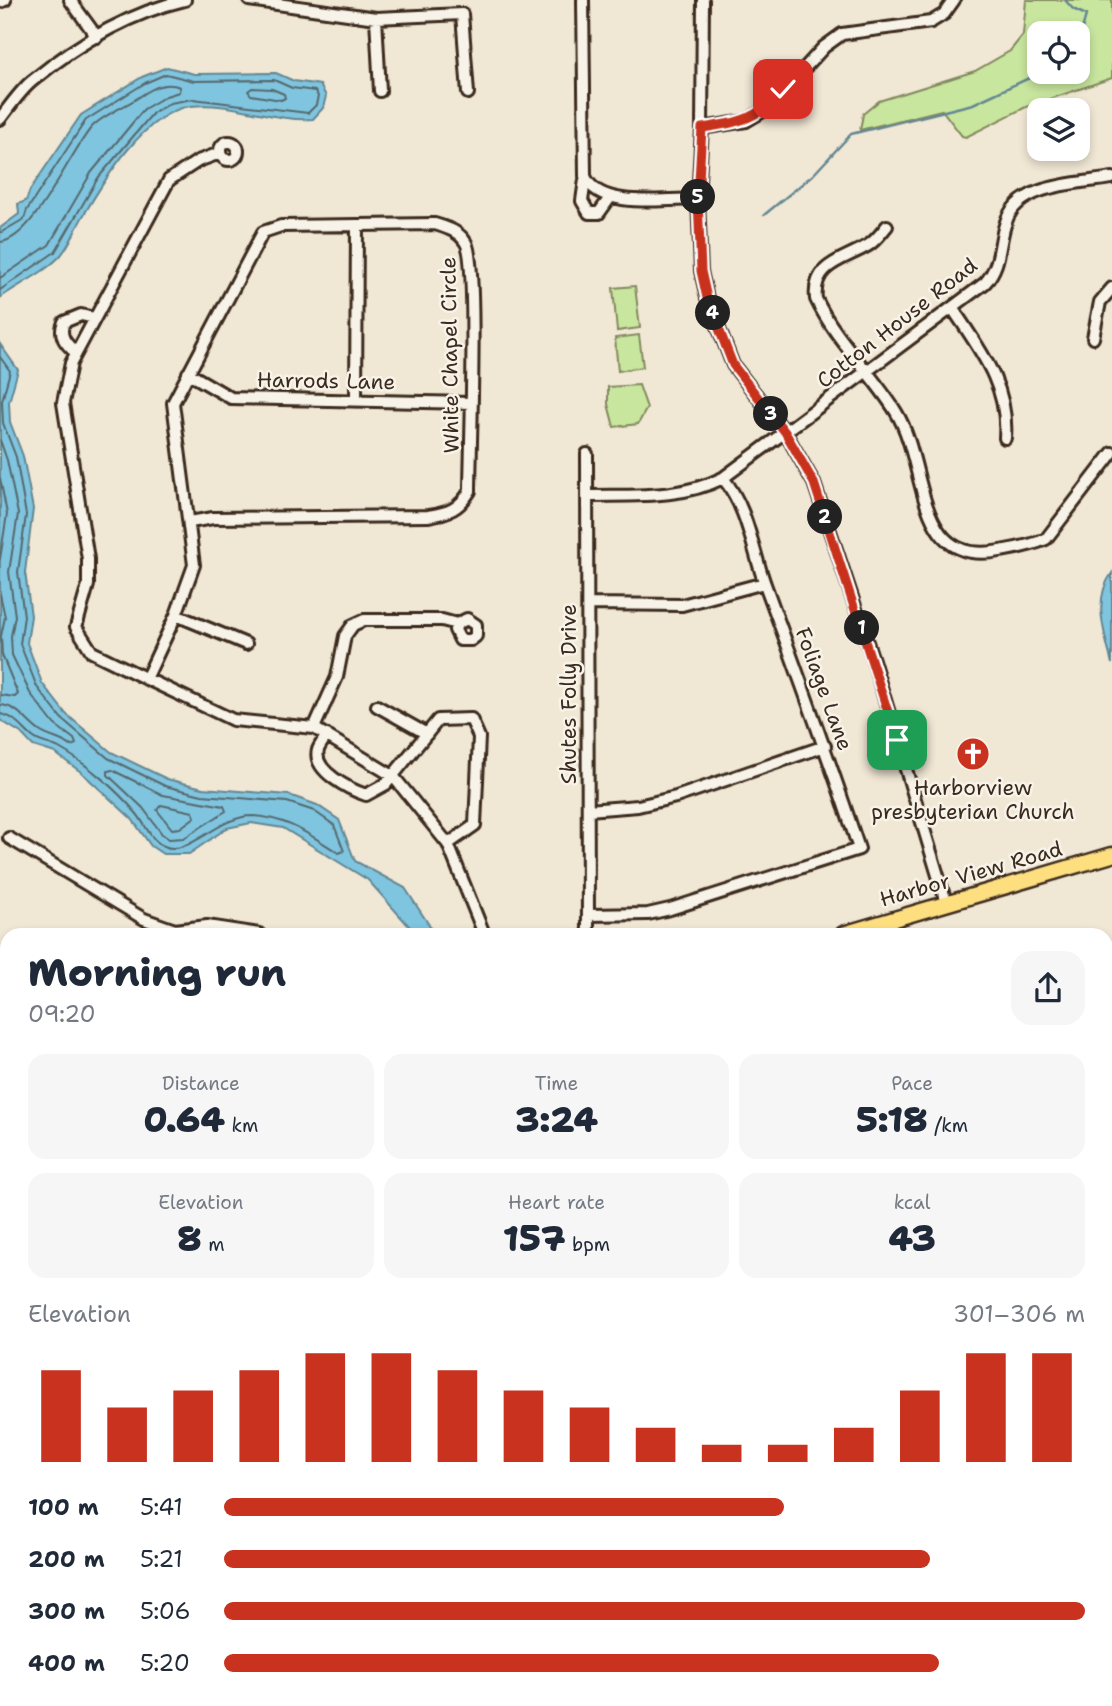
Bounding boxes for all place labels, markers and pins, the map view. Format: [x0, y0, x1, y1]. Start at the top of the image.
pin [753, 59, 813, 119]
pin: 5 [680, 180, 716, 214]
pin: 4 [696, 296, 730, 330]
pin: 3 [754, 396, 788, 432]
pin: 2 [808, 500, 842, 534]
pin: 1 [844, 610, 880, 646]
pin [867, 710, 927, 770]
church icon: Harborview presbyterian Church [954, 735, 992, 773]
place label: Harborview presbyterian Church [871, 774, 1075, 826]

